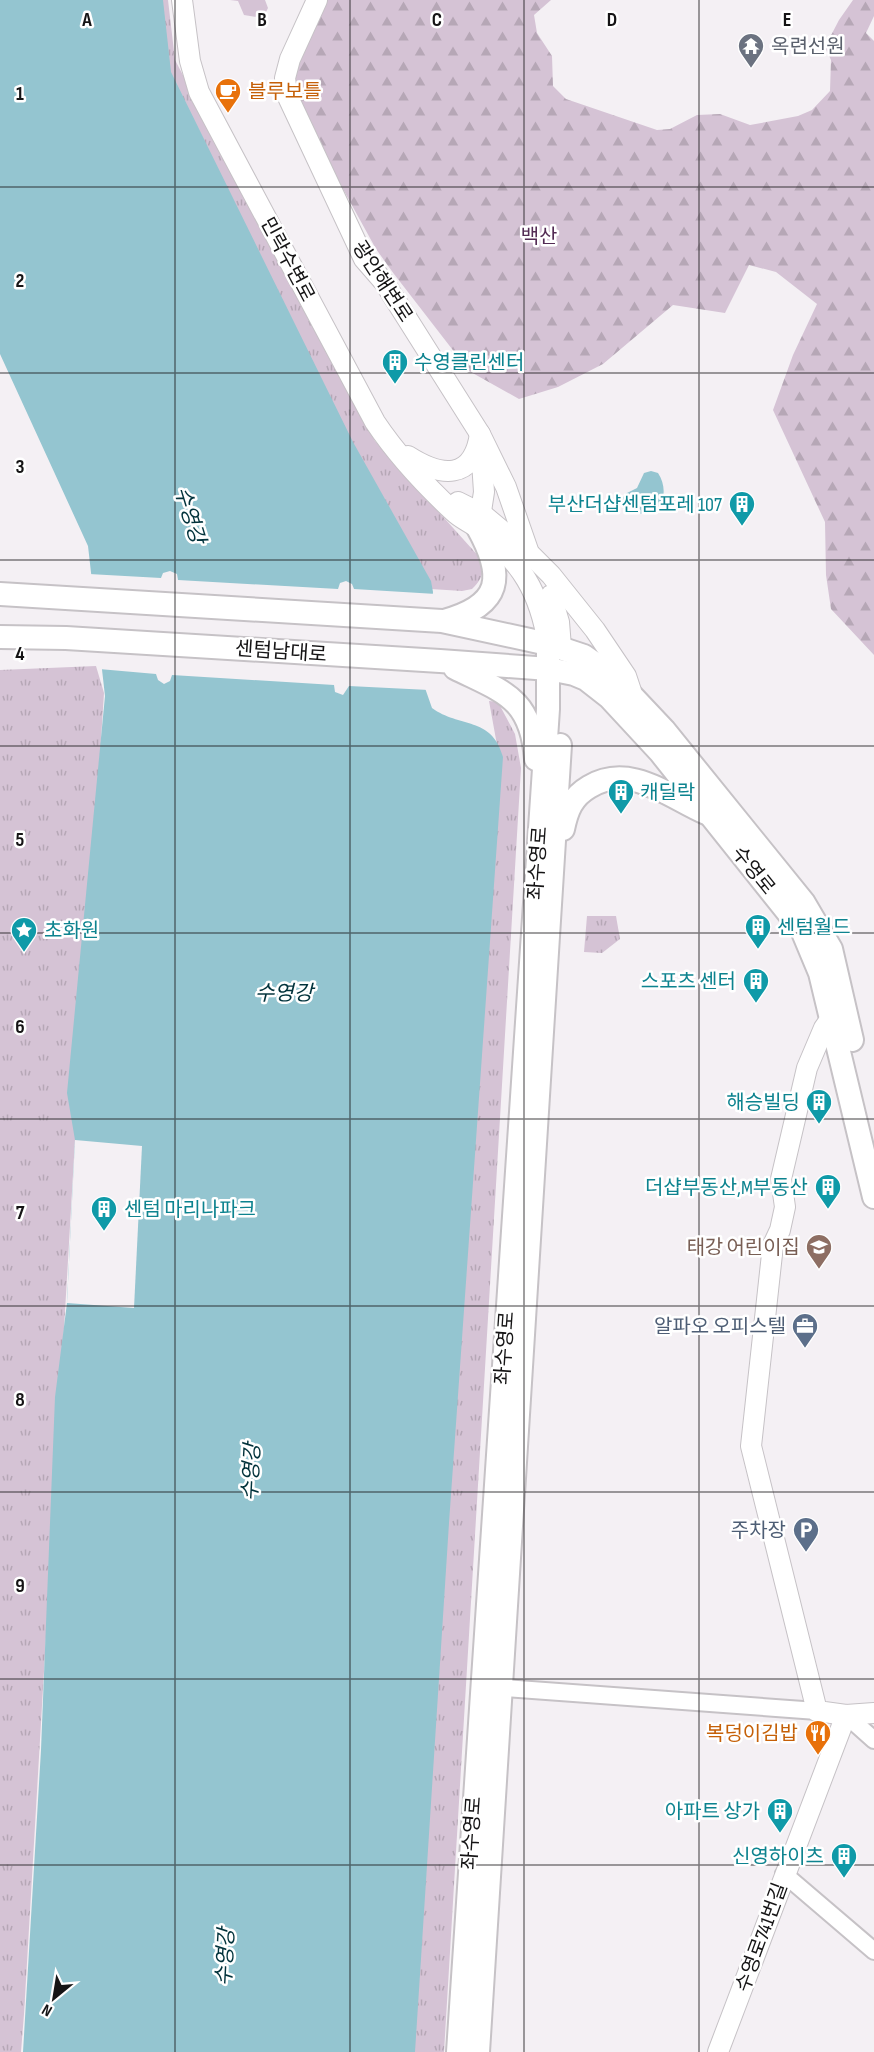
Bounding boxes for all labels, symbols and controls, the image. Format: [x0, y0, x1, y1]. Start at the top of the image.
text: A [81, 8, 92, 32]
text: B [257, 8, 267, 32]
text: C [432, 8, 442, 32]
text: D [607, 8, 617, 32]
text: E [783, 8, 791, 32]
temple icon: 옥련선원 [736, 31, 766, 69]
place label: 옥련선원 [771, 35, 845, 59]
cafe icon: 블루보틀 [213, 76, 243, 114]
place label: 블루보틀 [248, 80, 322, 104]
text: 1 [16, 82, 24, 106]
street label: 민락수변로 [255, 213, 319, 306]
park label: 백산 [521, 225, 557, 249]
street label: 광안해변로 [347, 236, 417, 327]
text: 2 [16, 269, 24, 293]
building icon: 수영클린센터 [380, 347, 410, 385]
place label: 수영클린센터 [414, 351, 524, 375]
text: 3 [16, 455, 25, 479]
water label: 수영강 [169, 484, 211, 549]
building icon: 부산더샵센텀포레 107 [727, 489, 757, 527]
place label: 부산더샵센텀포레 107 [548, 493, 722, 517]
street label: 센텀남대로 [234, 637, 328, 667]
text: 4 [15, 642, 25, 666]
building icon: 캐딜락 [606, 777, 636, 815]
place label: 캐딜락 [640, 781, 695, 805]
street label: 좌수영로 [523, 826, 553, 901]
text: 5 [16, 828, 25, 852]
street label: 수영로 [727, 842, 780, 900]
building icon: 센텀월드 [743, 912, 773, 950]
place icon: 초화원 [9, 915, 39, 953]
place label: 센텀월드 [777, 916, 851, 940]
place label: 초화원 [44, 919, 99, 943]
building icon: 스포츠 센터 [741, 966, 771, 1004]
place label: 스포츠 센터 [641, 970, 736, 994]
water label: 수영강 [255, 981, 316, 1006]
text: 6 [15, 1015, 25, 1039]
building icon: 해승빌딩 [804, 1087, 834, 1125]
place label: 해승빌딩 [726, 1091, 800, 1115]
building icon: 더샵부동산,M부동산 [813, 1172, 843, 1210]
place label: 더샵부동산,M부동산 [645, 1176, 808, 1200]
building icon: 센텀 마리나파크 [89, 1194, 119, 1232]
place label: 센텀 마리나파크 [124, 1198, 256, 1222]
text: 7 [16, 1201, 25, 1225]
school or university icon: 태강 어린이집 [804, 1232, 834, 1270]
place label: 태강 어린이집 [686, 1236, 800, 1260]
street label: 좌수영로 [490, 1311, 520, 1386]
office icon: 알파오 오피스텔 [790, 1311, 820, 1349]
place label: 알파오 오피스텔 [654, 1315, 786, 1339]
text: 8 [15, 1388, 25, 1412]
water label: 수영강 [237, 1440, 266, 1502]
parking icon: 주차장 [791, 1515, 821, 1553]
place label: 주차장 [731, 1519, 786, 1543]
text: 9 [15, 1574, 25, 1598]
restaurant icon: 복덩이김밥 [803, 1718, 833, 1756]
place label: 복덩이김밥 [706, 1722, 798, 1746]
street label: 좌수영로 [457, 1796, 487, 1871]
building icon: 아파트 상가 [765, 1796, 795, 1834]
place label: 아파트 상가 [665, 1800, 760, 1824]
building icon: 신영하이츠 [829, 1841, 859, 1879]
place label: 신영하이츠 [732, 1845, 824, 1869]
street label: 수영로741번길 [731, 1879, 793, 1995]
water label: 수영강 [211, 1925, 240, 1987]
north arrow [24, 1968, 84, 2028]
text: N [39, 1999, 56, 2020]

